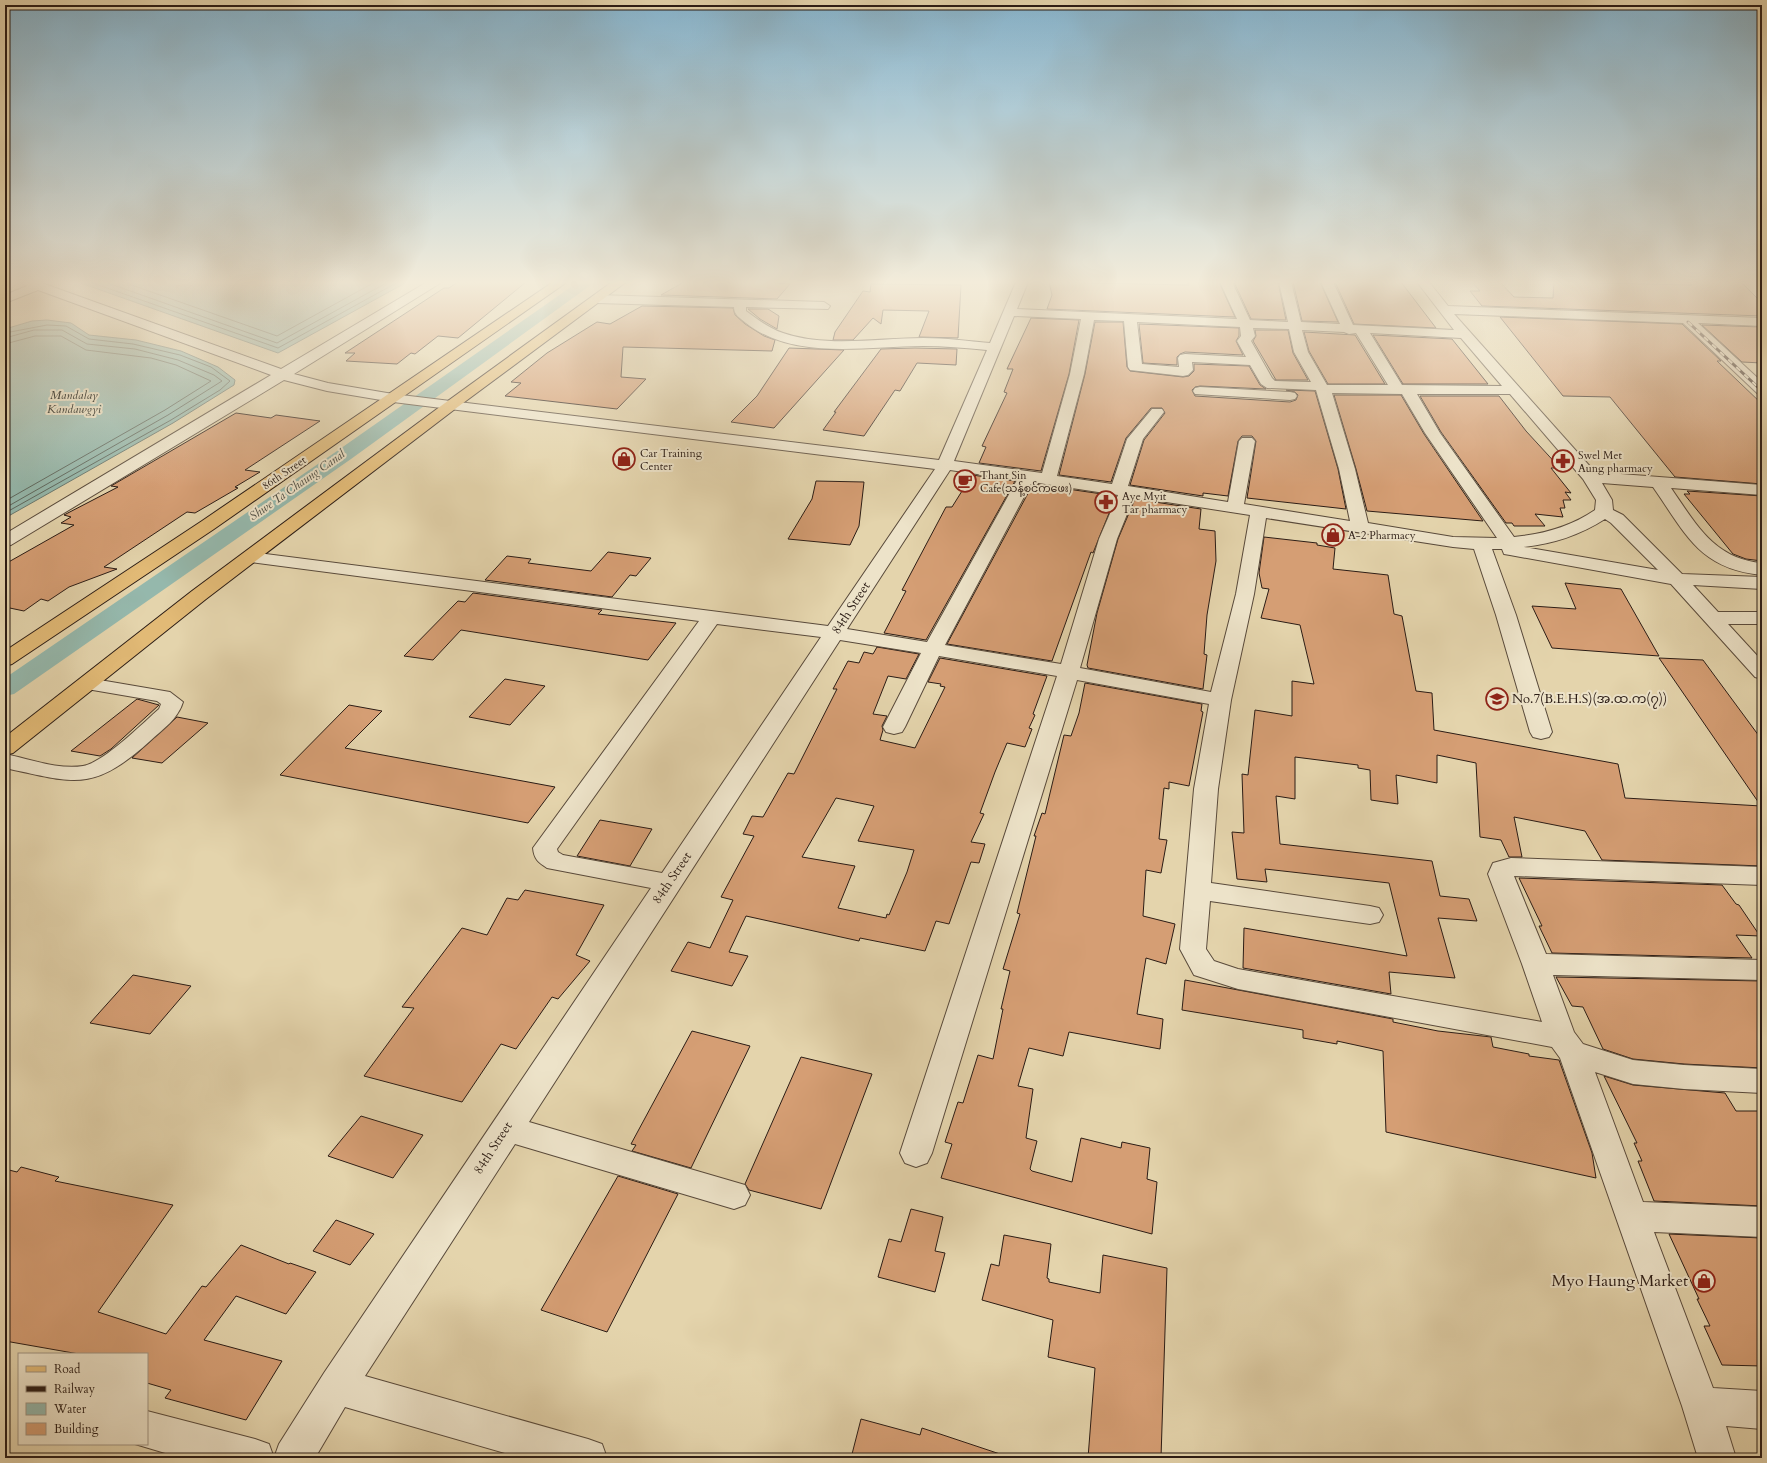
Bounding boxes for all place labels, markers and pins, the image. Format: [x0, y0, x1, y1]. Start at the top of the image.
shop icon: Car Training Center [611, 446, 637, 472]
place label: Car Training Center [640, 446, 703, 474]
pharmacy icon: Swel Met Aung pharmacy [1550, 448, 1576, 474]
place label: Swel Met Aung pharmacy [1578, 448, 1653, 476]
cafe icon: Thant Sin Cafe(သန့်စင်ကဖေး) [952, 468, 978, 494]
place label: Thant Sin Cafe(သန့်စင်ကဖေး) [980, 468, 1072, 497]
pharmacy icon: Aye Myit Tar pharmacy [1093, 489, 1119, 515]
place label: Aye Myit Tar pharmacy [1122, 489, 1188, 517]
shop icon: A-2 Pharmacy [1320, 522, 1346, 548]
place label: A-2 Pharmacy [1348, 528, 1416, 543]
school or university icon: No.7(B.E.H.S)(အ.ထ.က(၇)) [1484, 686, 1510, 712]
place label: No.7(B.E.H.S)(အ.ထ.က(၇)) [1512, 690, 1667, 709]
shop icon: Myo Haung Market [1691, 1268, 1717, 1294]
place label: Myo Haung Market [1551, 1270, 1688, 1292]

